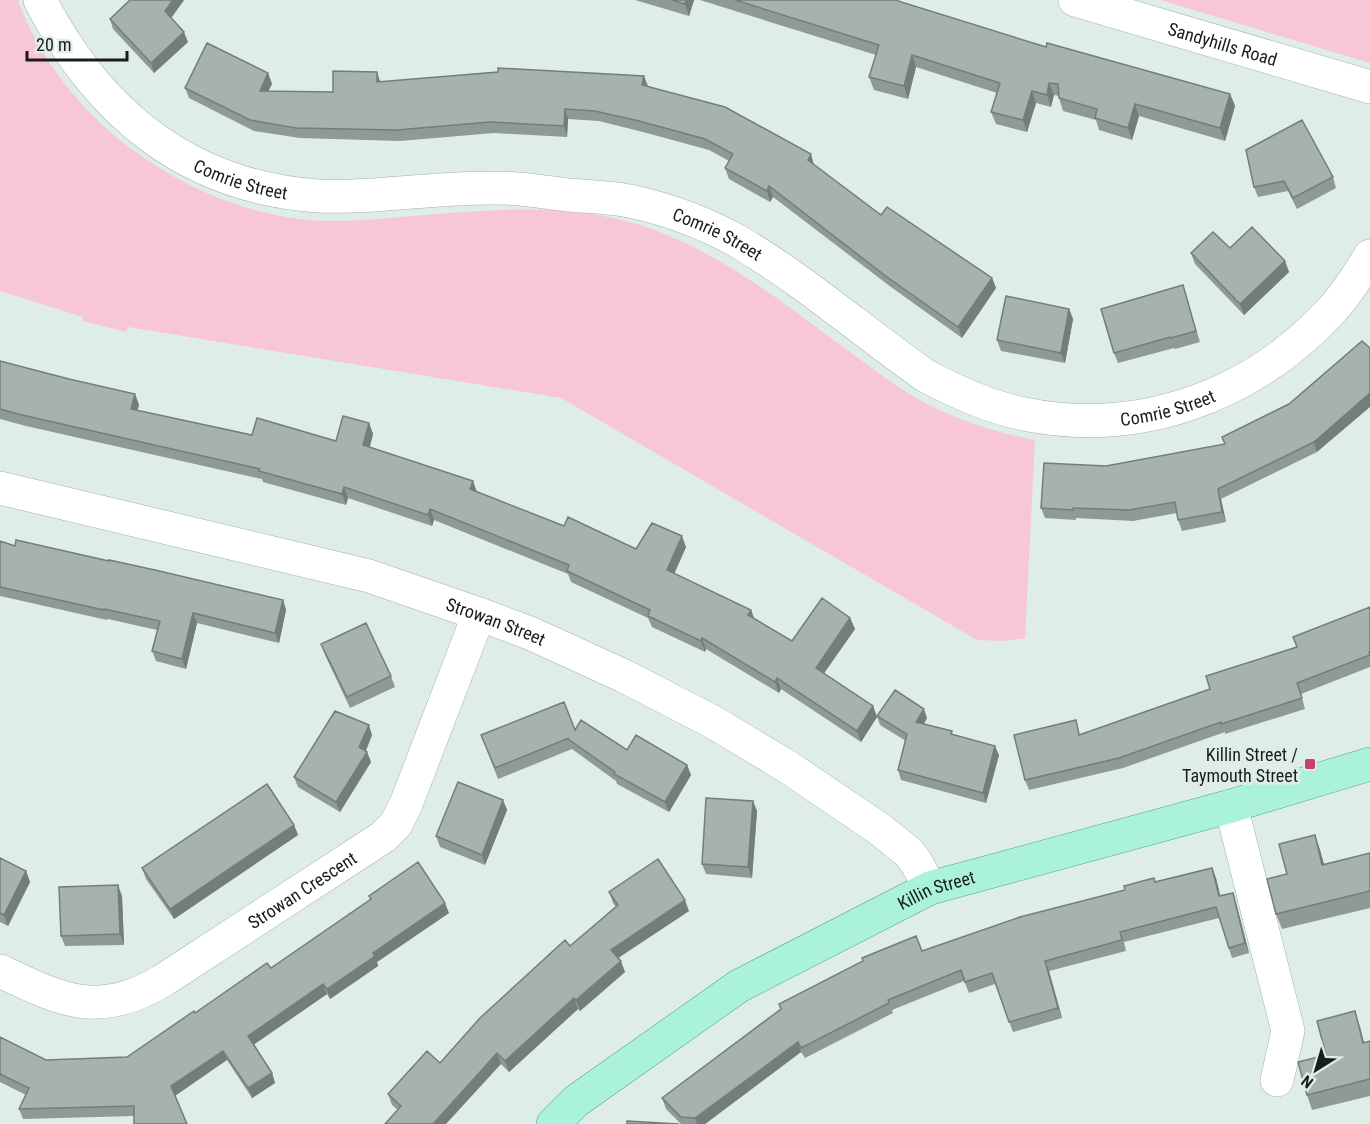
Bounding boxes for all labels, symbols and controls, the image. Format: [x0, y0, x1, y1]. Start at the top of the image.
street label: Sandyhills Road [1166, 18, 1280, 70]
scale bar [27, 24, 128, 62]
text: 20 m [36, 34, 71, 55]
street label: Comrie Street [191, 154, 289, 203]
street label: Comrie Street [670, 203, 766, 264]
street label: Comrie Street [1119, 385, 1218, 429]
street label: Strowan Street [443, 593, 549, 649]
place label: Killin Street / Taymouth Street [1182, 744, 1298, 786]
marker: Killin Street / Taymouth Street [1303, 757, 1317, 771]
street label: Strowan Crescent [244, 847, 360, 933]
street label: Killin Street [894, 866, 977, 914]
north arrow [1286, 1040, 1346, 1100]
text: N [1298, 1071, 1317, 1092]

